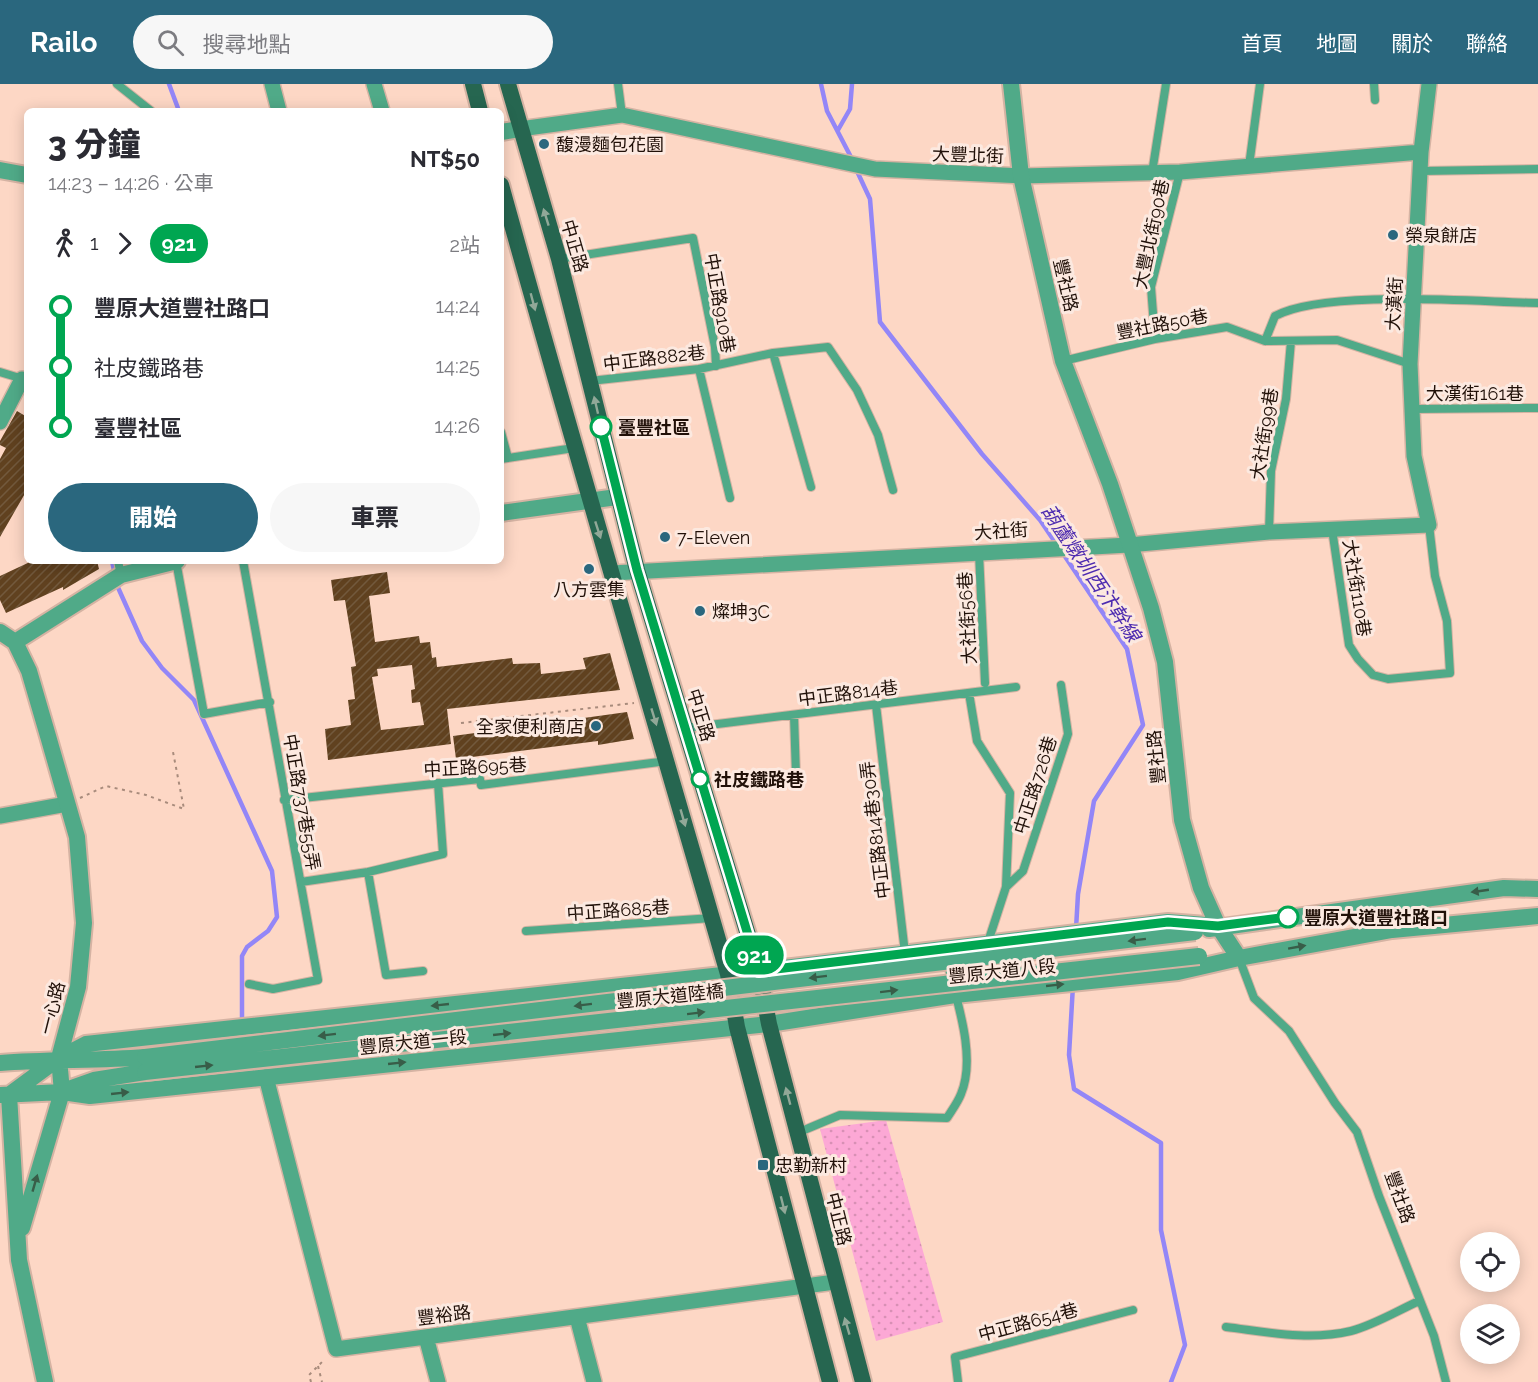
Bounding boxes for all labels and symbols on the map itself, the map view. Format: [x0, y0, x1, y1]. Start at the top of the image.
place label: 馥漫麵包花園 [556, 134, 664, 155]
marker: 馥漫麵包花園 [537, 137, 551, 151]
street label: 大豐北街 [932, 143, 1004, 167]
street label: 大豐北街90巷 [1129, 177, 1173, 291]
one-way arrow [541, 208, 550, 226]
street label: 中正路 [557, 217, 593, 275]
place label: 榮泉餅店 [1405, 225, 1477, 246]
marker: 榮泉餅店 [1386, 228, 1400, 242]
street label: 中正路910巷 [701, 251, 739, 355]
street label: 豐社路 [1050, 256, 1082, 314]
street label: 大漢街 [1382, 276, 1406, 332]
one-way arrow [529, 293, 539, 311]
street label: 豐社路50巷 [1114, 305, 1210, 343]
street label: 中正路882巷 [602, 341, 706, 375]
street label: 大漢街161巷 [1426, 383, 1524, 404]
street label: 大社街99巷 [1246, 386, 1282, 482]
one-way arrow [590, 396, 600, 414]
marker: 臺豐社區 [590, 416, 612, 438]
place label: 臺豐社區 [618, 417, 690, 438]
water label: 葫蘆燉圳西汴幹線 [1036, 500, 1147, 648]
street label: 大社街 [973, 519, 1029, 543]
one-way arrow [594, 521, 603, 539]
place label: 7-Eleven [677, 527, 750, 548]
marker: 7-Eleven [658, 530, 672, 544]
street label: 大社街110巷 [1339, 538, 1375, 638]
marker: 八方雲集 [582, 562, 596, 576]
street label: 大社街56巷 [954, 571, 980, 665]
place label: 八方雲集 [553, 579, 625, 600]
place label: 燦坤3C [712, 601, 770, 622]
marker: 燦坤3C [693, 604, 707, 618]
street label: 中正路814巷 [797, 676, 899, 710]
street label: 中正路 [683, 686, 719, 744]
one-way arrow [650, 708, 659, 726]
place label: 全家便利商店 [476, 716, 584, 737]
marker: 全家便利商店 [589, 719, 603, 733]
street label: 豐社路 [1143, 729, 1169, 785]
street label: 中正路737巷55弄 [280, 732, 324, 872]
street label: 中正路726巷 [1009, 733, 1061, 837]
street label: 中正路695巷 [423, 754, 527, 780]
street label: 中正路814巷30弄 [856, 760, 894, 900]
place label: 社皮鐵路巷 [714, 769, 804, 790]
marker: 社皮鐵路巷 [691, 770, 709, 788]
one-way arrow [679, 809, 689, 827]
one-way arrow [1470, 887, 1489, 896]
street label: 中正路685巷 [566, 896, 670, 924]
marker: 豐原大道豐社路口 [1277, 906, 1299, 928]
place label: 豐原大道豐社路口 [1304, 907, 1448, 928]
one-way arrow [1127, 935, 1146, 945]
line badge: 921 [720, 936, 789, 974]
one-way arrow [1288, 942, 1307, 951]
street label: 豐原大道八段 [947, 955, 1057, 987]
one-way arrow [809, 972, 828, 982]
street label: 一心路 [35, 979, 69, 1037]
street label: 豐原大道陸橋 [615, 980, 725, 1012]
one-way arrow [1046, 980, 1065, 990]
one-way arrow [880, 986, 899, 995]
one-way arrow [431, 1000, 450, 1010]
one-way arrow [573, 1000, 592, 1009]
one-way arrow [686, 1008, 705, 1018]
street label: 豐原大道一段 [358, 1026, 468, 1058]
one-way arrow [492, 1029, 511, 1039]
one-way arrow [317, 1030, 336, 1040]
one-way arrow [388, 1058, 407, 1068]
one-way arrow [194, 1061, 213, 1071]
one-way arrow [783, 1087, 792, 1105]
one-way arrow [110, 1088, 129, 1098]
place label: 忠勤新村 [775, 1155, 847, 1176]
marker: 忠勤新村 [756, 1158, 770, 1172]
street label: 豐社路 [1381, 1168, 1419, 1226]
one-way arrow [31, 1174, 40, 1192]
street label: 中正路 [822, 1190, 856, 1248]
one-way arrow [779, 1196, 789, 1215]
street label: 中正路654巷 [976, 1299, 1080, 1345]
street label: 豐裕路 [416, 1301, 472, 1329]
one-way arrow [842, 1317, 852, 1335]

